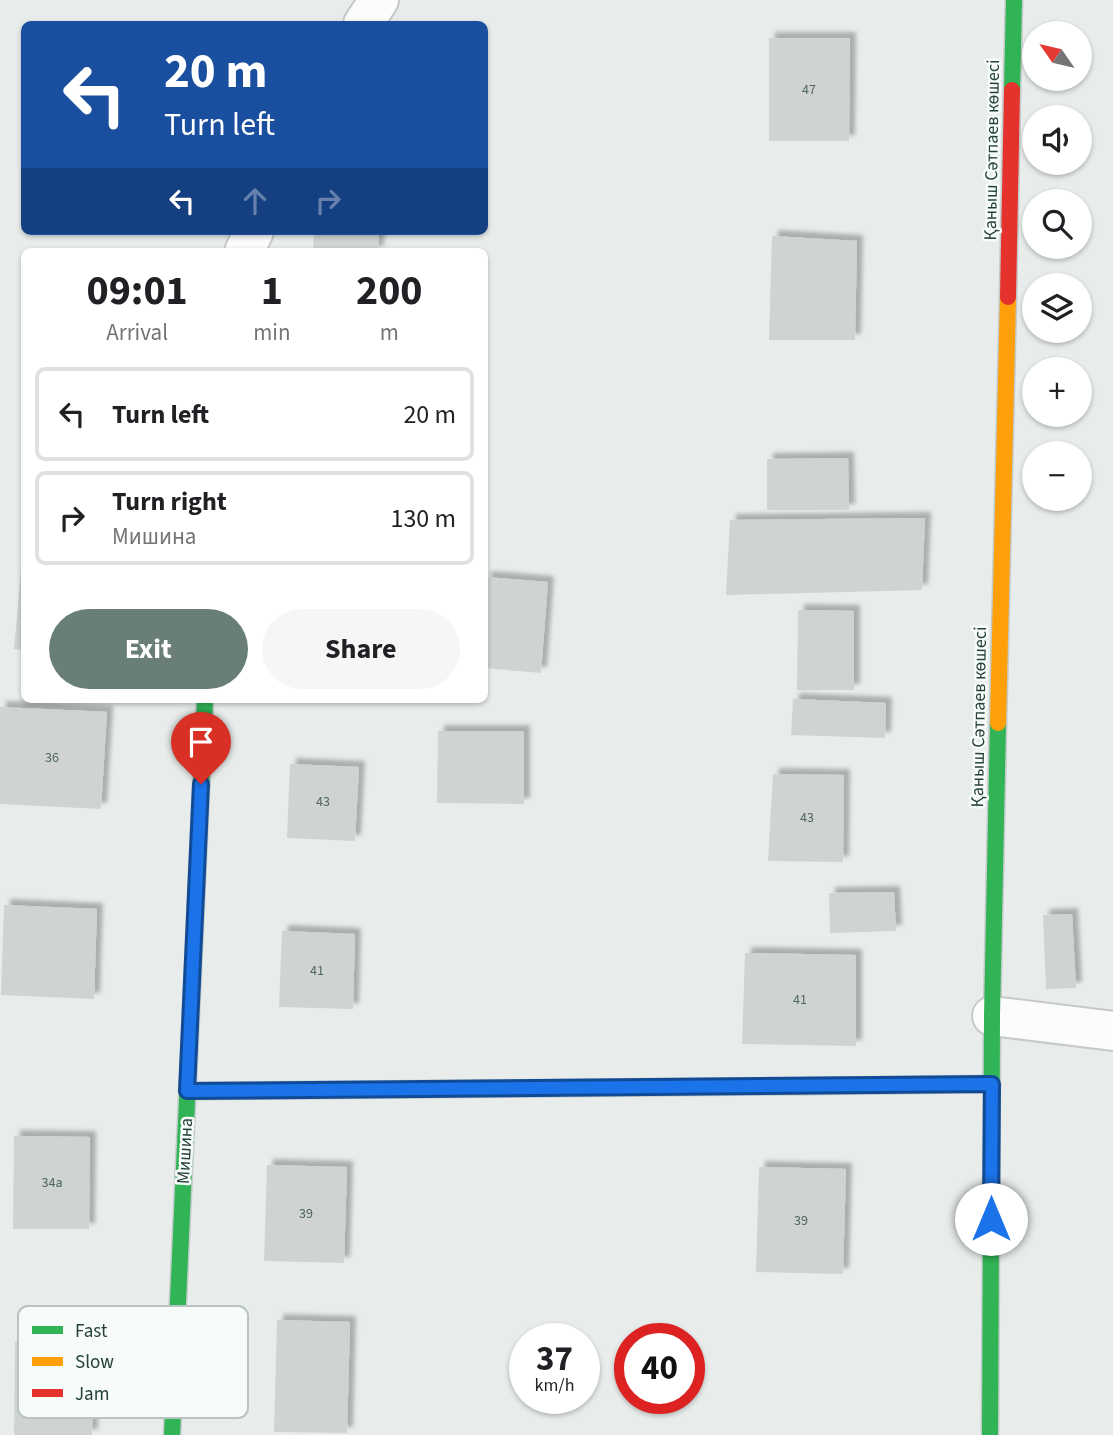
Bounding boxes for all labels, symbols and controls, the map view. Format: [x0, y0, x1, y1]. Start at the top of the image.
north arrow [1022, 21, 1092, 91]
map controls [1022, 21, 1092, 511]
text: 20 m [164, 37, 268, 107]
icon: left [49, 49, 140, 140]
street label: Қаныш Сәтпаев көшесі [978, 59, 1006, 241]
house number: 47 [802, 80, 816, 100]
text: Turn left [164, 102, 275, 148]
button: sound [1022, 105, 1092, 175]
icon: left [163, 182, 201, 220]
icon: ahead [236, 182, 274, 220]
icon: right [309, 182, 347, 220]
button: search [1022, 189, 1092, 259]
text: 09:01 [86, 261, 188, 321]
text: 1 [261, 261, 283, 321]
text: 200 [356, 261, 423, 321]
button: layers [1022, 273, 1092, 343]
text: Arrival [106, 316, 168, 349]
text: min [253, 316, 291, 349]
text: m [380, 316, 399, 349]
button: + [1022, 357, 1092, 427]
icon: left [53, 395, 91, 433]
text: Turn left [112, 396, 209, 433]
text: 20 m [403, 396, 456, 433]
button: − [1022, 441, 1092, 511]
text: Turn right [112, 483, 227, 520]
icon: right [53, 499, 91, 537]
text: 130 m [390, 500, 456, 537]
text: Мишина [112, 520, 196, 553]
button: Exit [49, 609, 248, 689]
button: Share [262, 609, 460, 689]
street label: Қаныш Сәтпаев көшесі [965, 626, 993, 808]
pin [171, 712, 231, 784]
icon: arrive [182, 723, 220, 761]
house number: 36 [45, 748, 59, 768]
house number: 43 [316, 792, 330, 812]
house number: 43 [800, 808, 814, 828]
house number: 41 [310, 961, 324, 981]
house number: 41 [793, 990, 807, 1010]
street label: Мишина [171, 1117, 199, 1185]
house number: 34а [42, 1173, 62, 1193]
position arrow [954, 1182, 1028, 1256]
house number: 39 [299, 1204, 313, 1224]
house number: 39 [794, 1211, 808, 1231]
legend [18, 1306, 248, 1418]
text: Fast [75, 1318, 108, 1345]
speed limit sign: 40 [614, 1323, 705, 1414]
text: 37 [536, 1334, 573, 1384]
text: Slow [75, 1349, 114, 1376]
text: km/h [535, 1373, 574, 1398]
text: Jam [75, 1381, 109, 1408]

